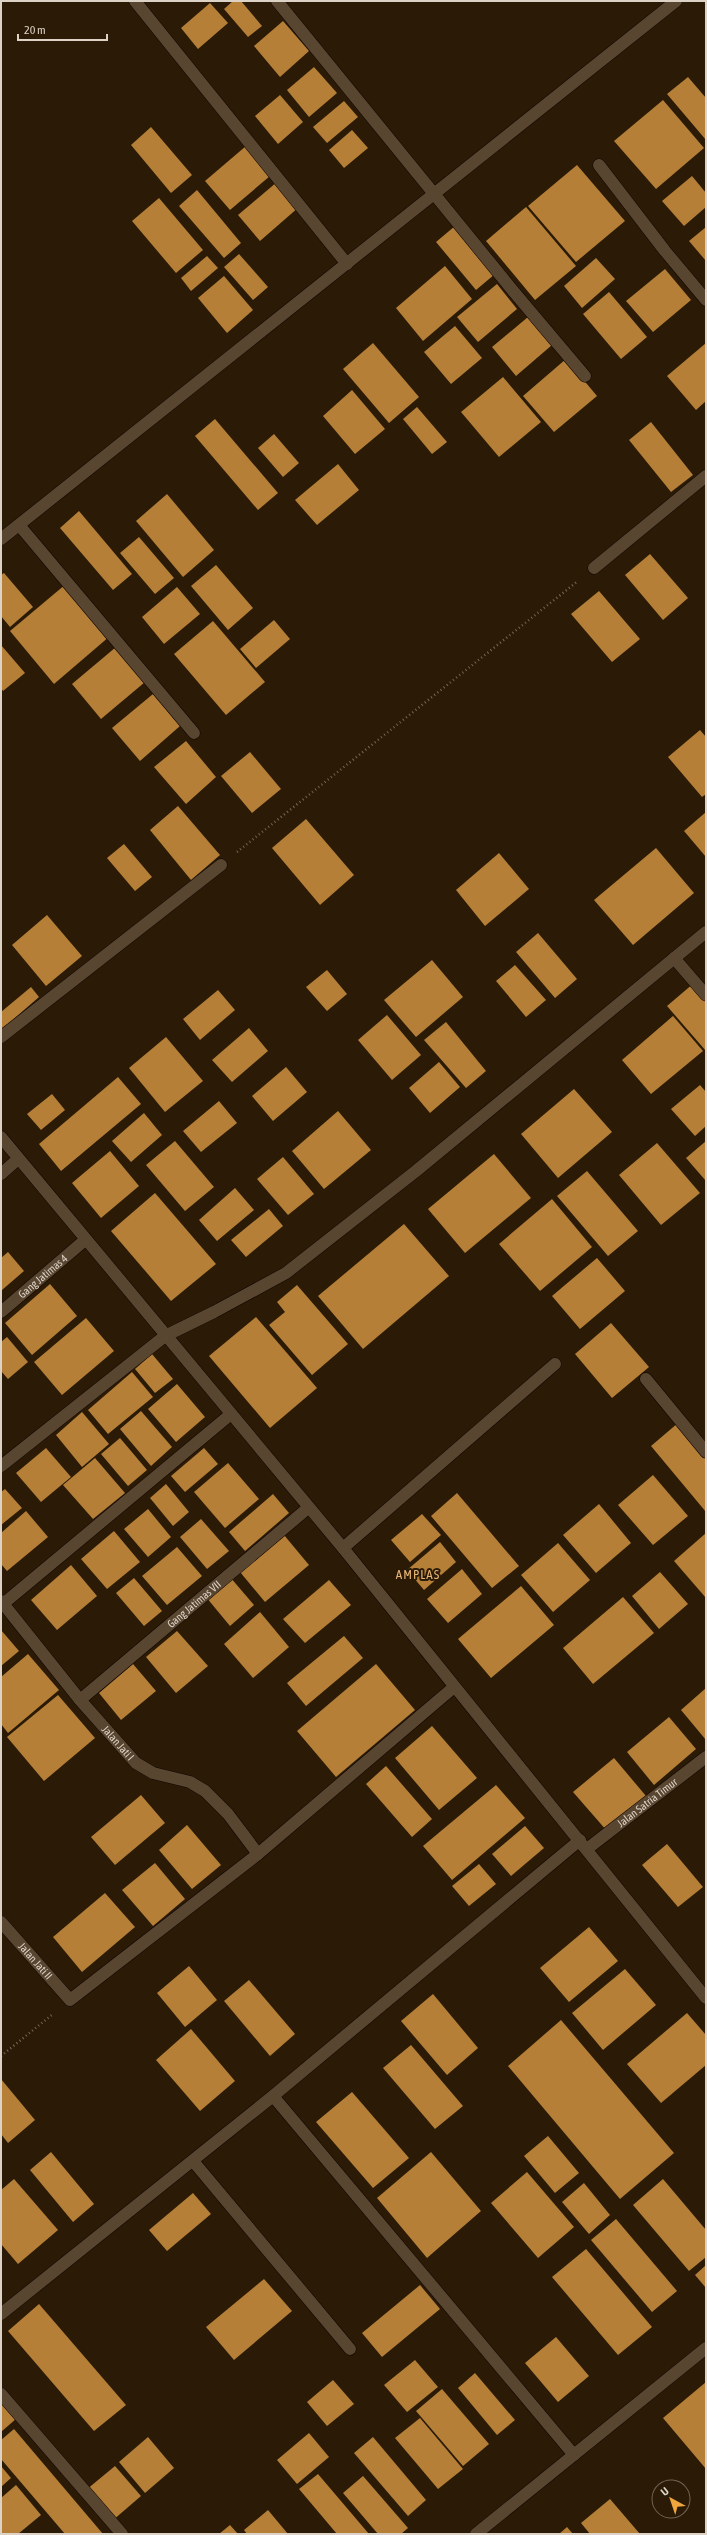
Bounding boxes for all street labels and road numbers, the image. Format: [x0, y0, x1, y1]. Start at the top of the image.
street label: Gang Jatimas 4 [16, 1252, 70, 1300]
street label: Gang Jatimas VII [165, 1578, 223, 1630]
street label: Jalan Jati I [100, 1723, 137, 1763]
street label: Jalan Satria Timur [615, 1775, 680, 1829]
street label: Jalan Jati II [16, 1940, 55, 1982]

